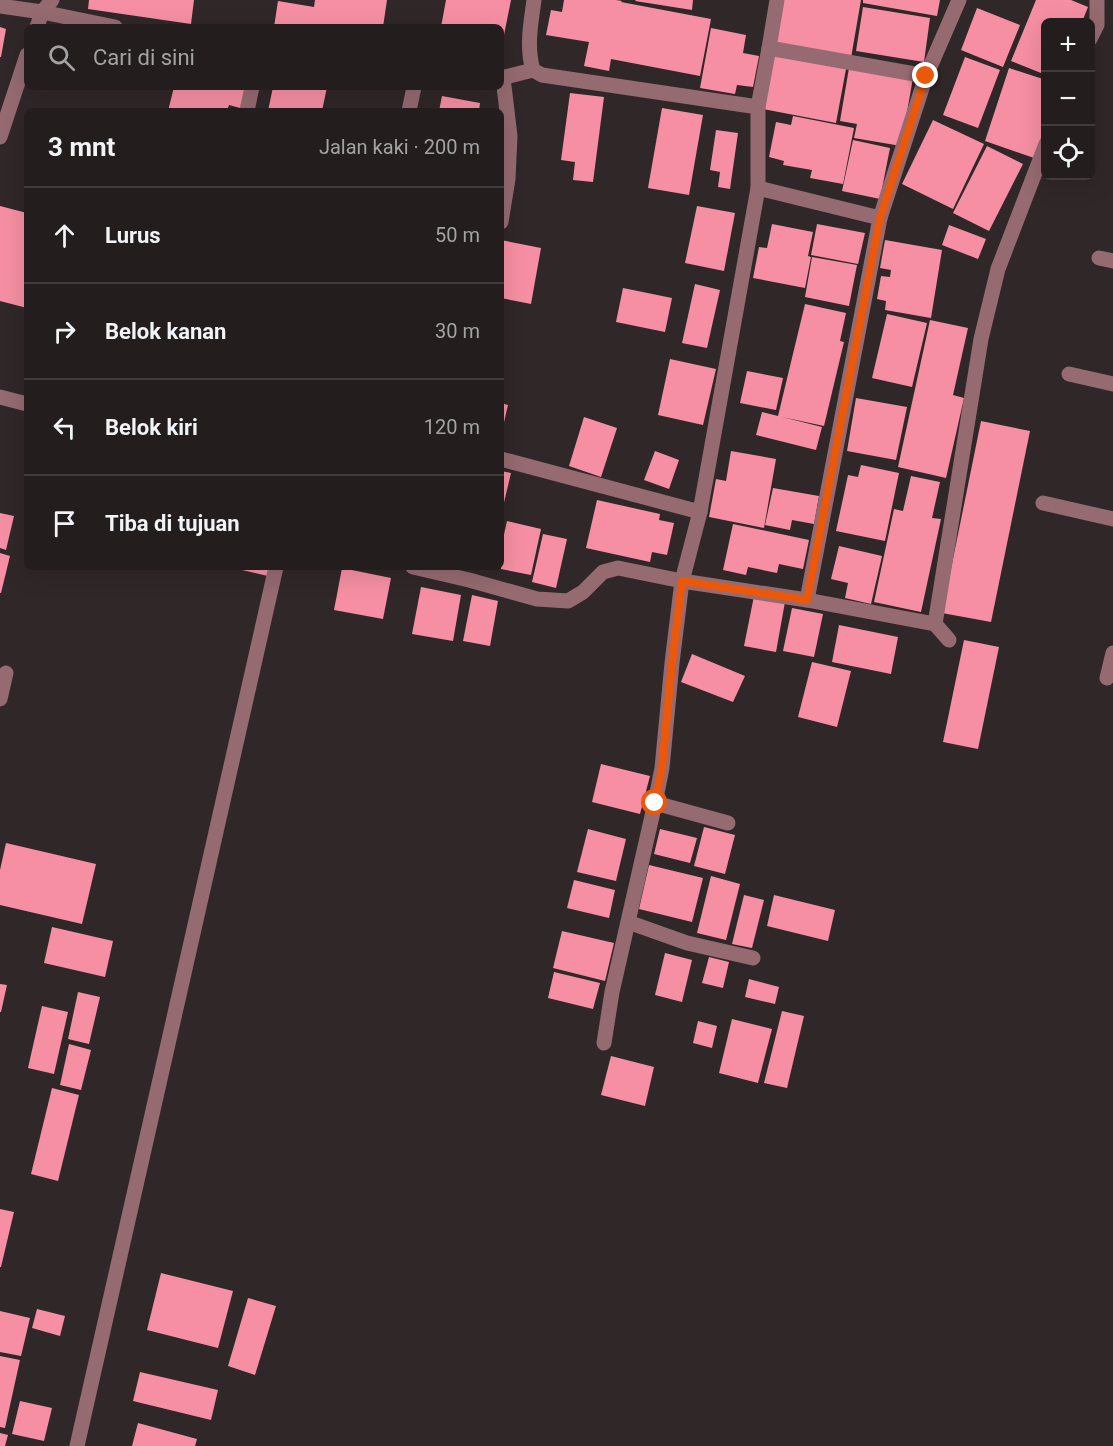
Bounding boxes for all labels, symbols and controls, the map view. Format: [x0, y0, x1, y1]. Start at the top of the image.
map controls [1041, 18, 1095, 180]
button: + [1041, 18, 1095, 72]
search box [24, 24, 504, 90]
icon: search [45, 41, 78, 74]
text: Cari di sini [93, 45, 195, 70]
route end [912, 62, 938, 88]
button: − [1041, 72, 1095, 126]
button: locate [1041, 126, 1095, 180]
text: 3 mnt [48, 132, 115, 162]
text: Jalan kaki · 200 m [319, 135, 480, 159]
icon: ahead [48, 219, 81, 252]
text: Lurus [105, 223, 161, 248]
text: 50 m [435, 223, 480, 247]
icon: right [48, 315, 81, 348]
text: Belok kanan [105, 319, 226, 344]
text: 30 m [435, 319, 480, 343]
icon: left [48, 411, 81, 444]
text: Belok kiri [105, 415, 198, 440]
text: 120 m [424, 415, 480, 439]
icon: arrive [48, 507, 81, 540]
text: Tiba di tujuan [105, 511, 240, 536]
route start [641, 789, 667, 815]

